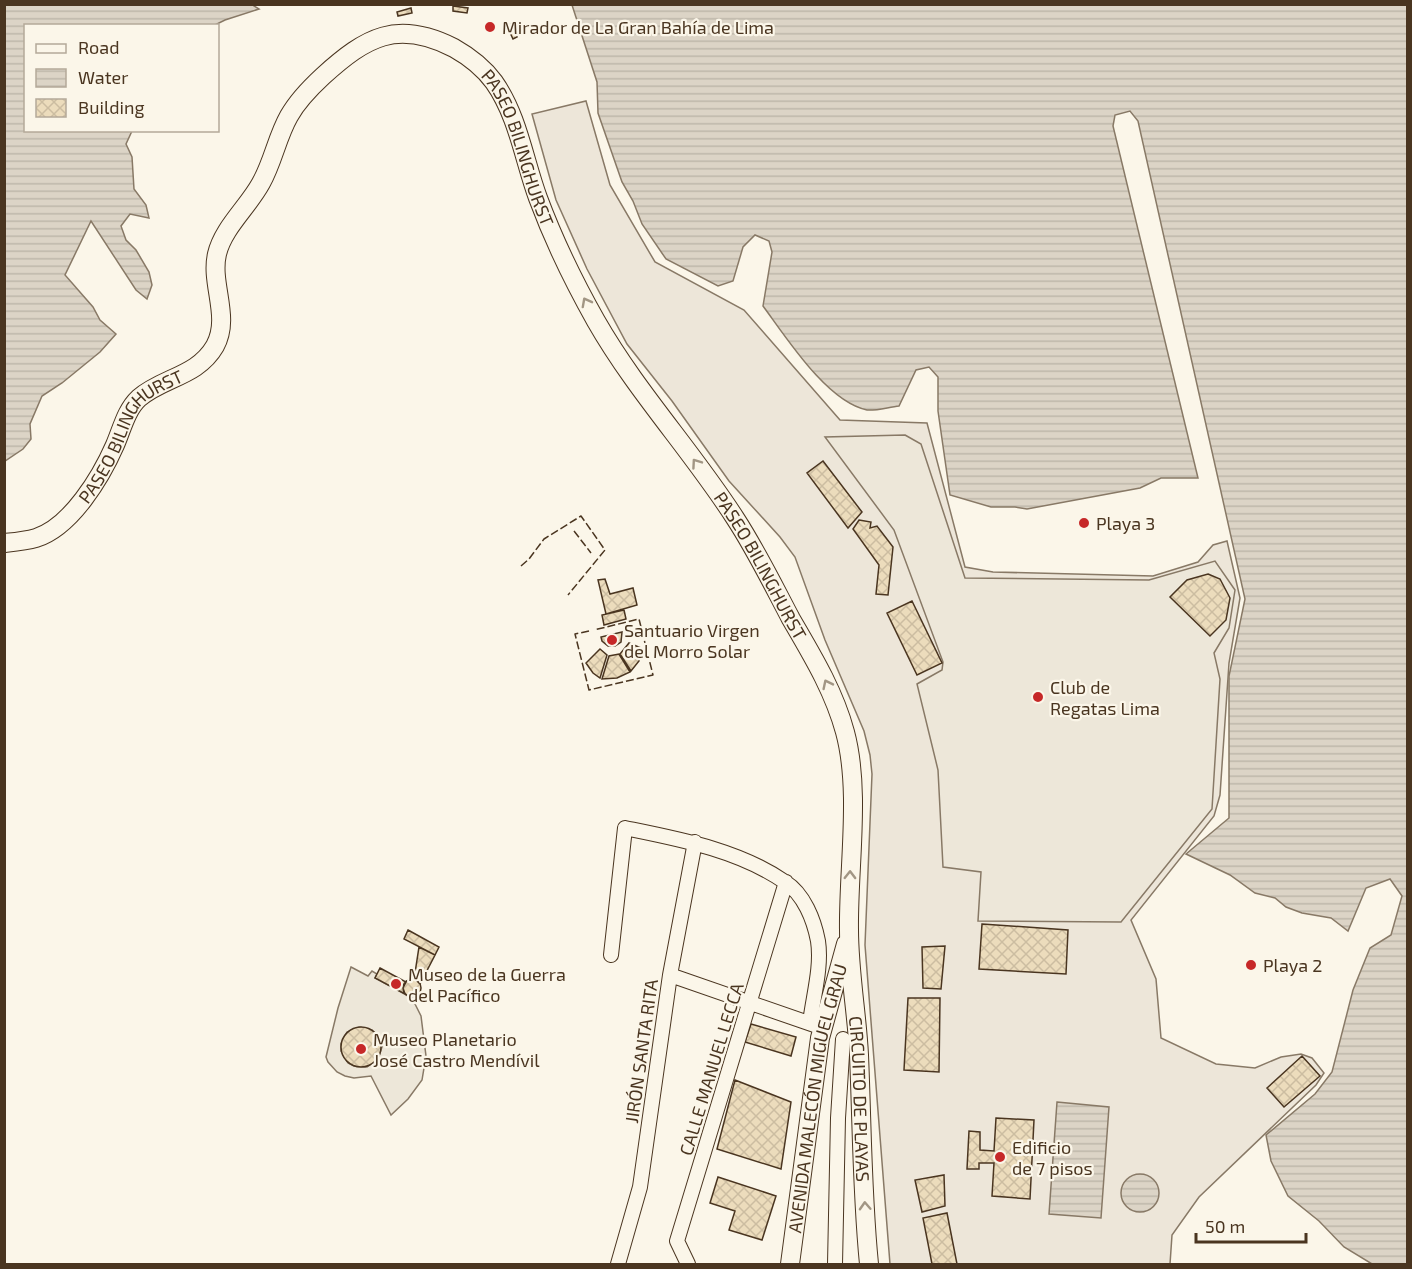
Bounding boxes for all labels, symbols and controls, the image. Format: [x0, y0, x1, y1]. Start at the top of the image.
place label: Mirador de La Gran Bahía de Lima [502, 16, 774, 38]
marker: Mirador de La Gran Bahía de Lima [483, 20, 497, 34]
legend [24, 24, 219, 132]
text: Road [78, 36, 119, 58]
street label: PASEO BILINGHURST [477, 64, 559, 230]
text: Water [78, 66, 128, 88]
text: Building [78, 96, 145, 118]
one-way arrow [582, 298, 593, 308]
street label: PASEO BILINGHURST [73, 364, 187, 507]
one-way arrow [692, 458, 703, 469]
street label: PASEO BILINGHURST [710, 487, 812, 644]
place label: Playa 3 [1096, 512, 1155, 534]
marker: Playa 3 [1077, 516, 1091, 530]
place label: Santuario Virgen del Morro Solar [624, 619, 760, 662]
marker: Santuario Virgen del Morro Solar [605, 633, 619, 647]
place label: Club de Regatas Lima [1050, 676, 1160, 719]
one-way arrow [823, 680, 834, 691]
marker: Club de Regatas Lima [1031, 690, 1045, 704]
one-way arrow [844, 871, 856, 880]
place label: Playa 2 [1263, 954, 1322, 976]
marker: Playa 2 [1244, 958, 1258, 972]
street label: AVENIDA MALECÓN MIGUEL GRAU [783, 961, 851, 1234]
place label: Museo de la Guerra del Pacífico [408, 963, 566, 1006]
marker: Museo de la Guerra del Pacífico [389, 977, 403, 991]
street label: JIRÓN SANTA RITA [620, 977, 662, 1124]
street label: CALLE MANUEL LECCA [674, 979, 748, 1158]
street label: CIRCUITO DE PLAYAS [845, 1015, 874, 1182]
place label: Museo Planetario José Castro Mendívil [373, 1028, 540, 1071]
marker: Museo Planetario José Castro Mendívil [354, 1042, 368, 1056]
place label: Edificio de 7 pisos [1012, 1136, 1093, 1179]
marker: Edificio de 7 pisos [993, 1150, 1007, 1164]
one-way arrow [859, 1202, 872, 1211]
scale bar [1196, 1206, 1306, 1244]
text: 50 m [1205, 1215, 1245, 1237]

